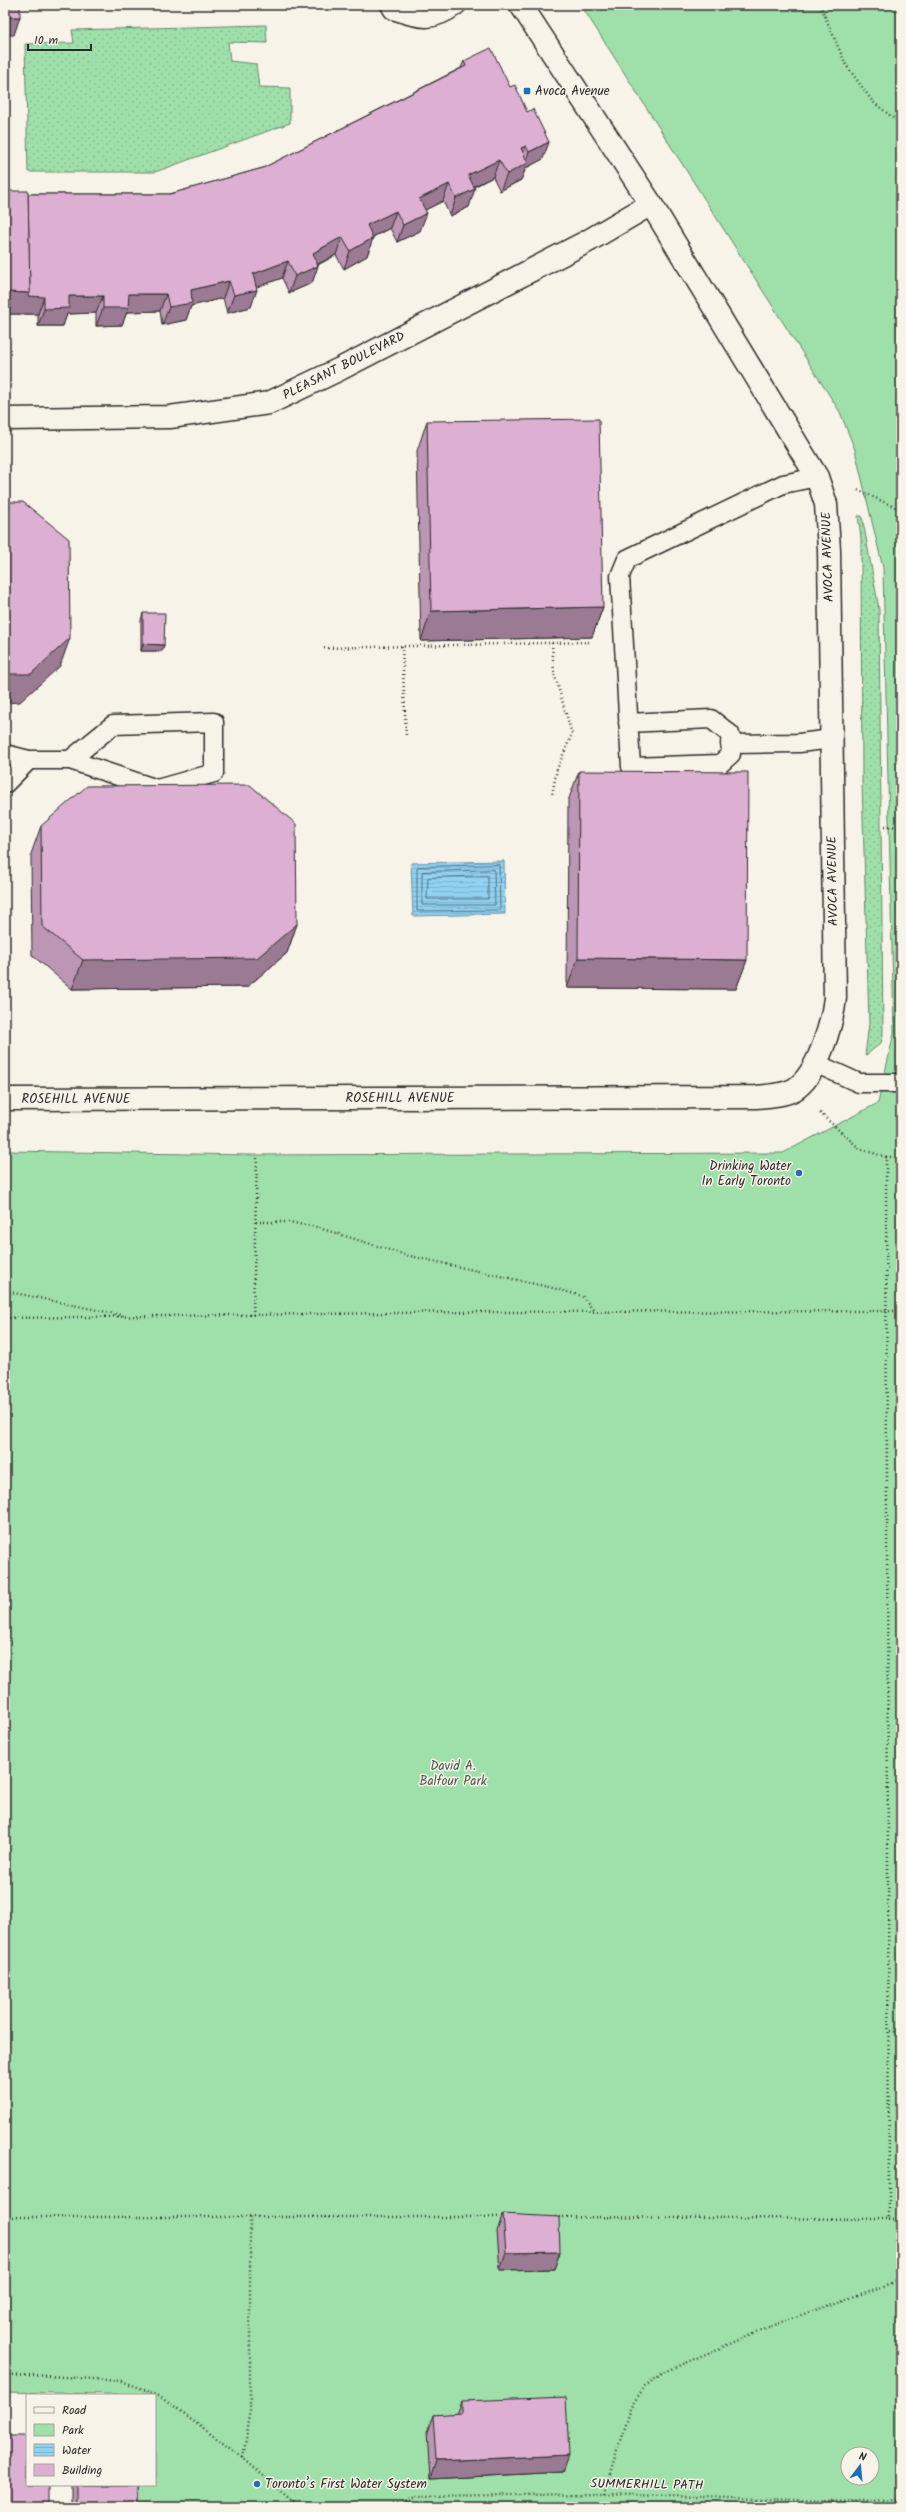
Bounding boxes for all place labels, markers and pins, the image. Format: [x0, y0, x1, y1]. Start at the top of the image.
place label: Avoca Avenue [535, 81, 610, 102]
marker: Avoca Avenue [522, 86, 532, 96]
place label: Drinking Water In Early Toronto [701, 1156, 792, 1192]
marker: Drinking Water In Early Toronto [794, 1168, 804, 1178]
place label: Toronto’s First Water System [265, 2474, 427, 2495]
marker: Toronto’s First Water System [252, 2479, 262, 2489]

